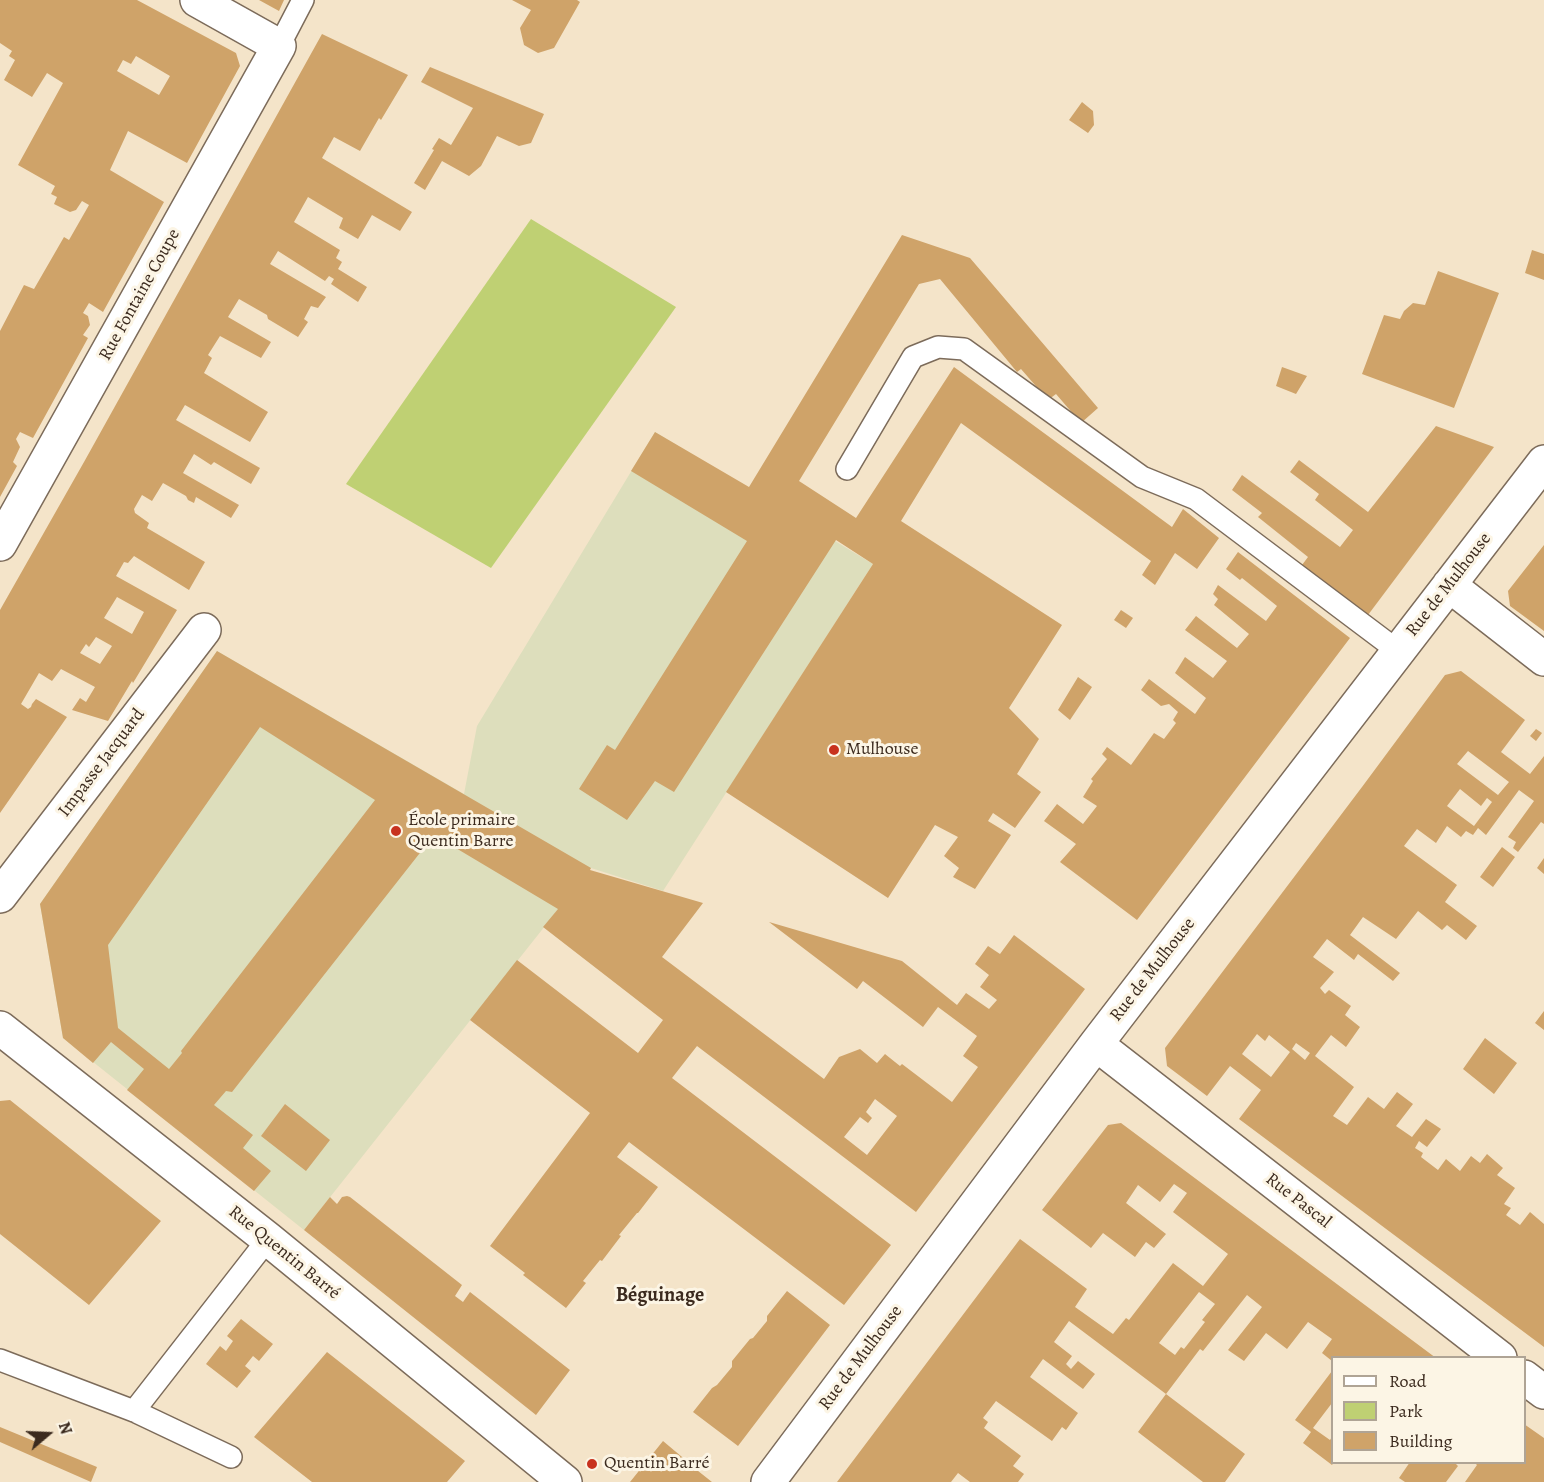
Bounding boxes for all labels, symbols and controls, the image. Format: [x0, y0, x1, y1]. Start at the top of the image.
street label: Rue Fontaine Coupe [95, 225, 185, 365]
street label: Rue de Mulhouse [1402, 529, 1496, 641]
street label: Impasse Jacquard [54, 705, 150, 821]
place label: Mulhouse [846, 739, 919, 761]
marker: Mulhouse [827, 743, 841, 757]
place label: École primaire Quentin Barre [408, 810, 515, 852]
marker: École primaire Quentin Barre [389, 824, 403, 838]
street label: Rue de Mulhouse [1106, 914, 1200, 1026]
street label: Rue Pascal [1261, 1169, 1335, 1233]
street label: Rue Quentin Barré [224, 1201, 344, 1305]
district label: Béguinage [616, 1284, 704, 1308]
street label: Rue de Mulhouse [815, 1301, 907, 1415]
legend [1331, 1356, 1526, 1464]
text: Road [1389, 1369, 1426, 1393]
text: Park [1389, 1399, 1423, 1423]
north arrow [18, 1404, 78, 1464]
text: N [53, 1419, 77, 1437]
text: Building [1389, 1429, 1453, 1453]
place label: Quentin Barré [604, 1453, 709, 1475]
marker: Quentin Barré [585, 1457, 599, 1471]

